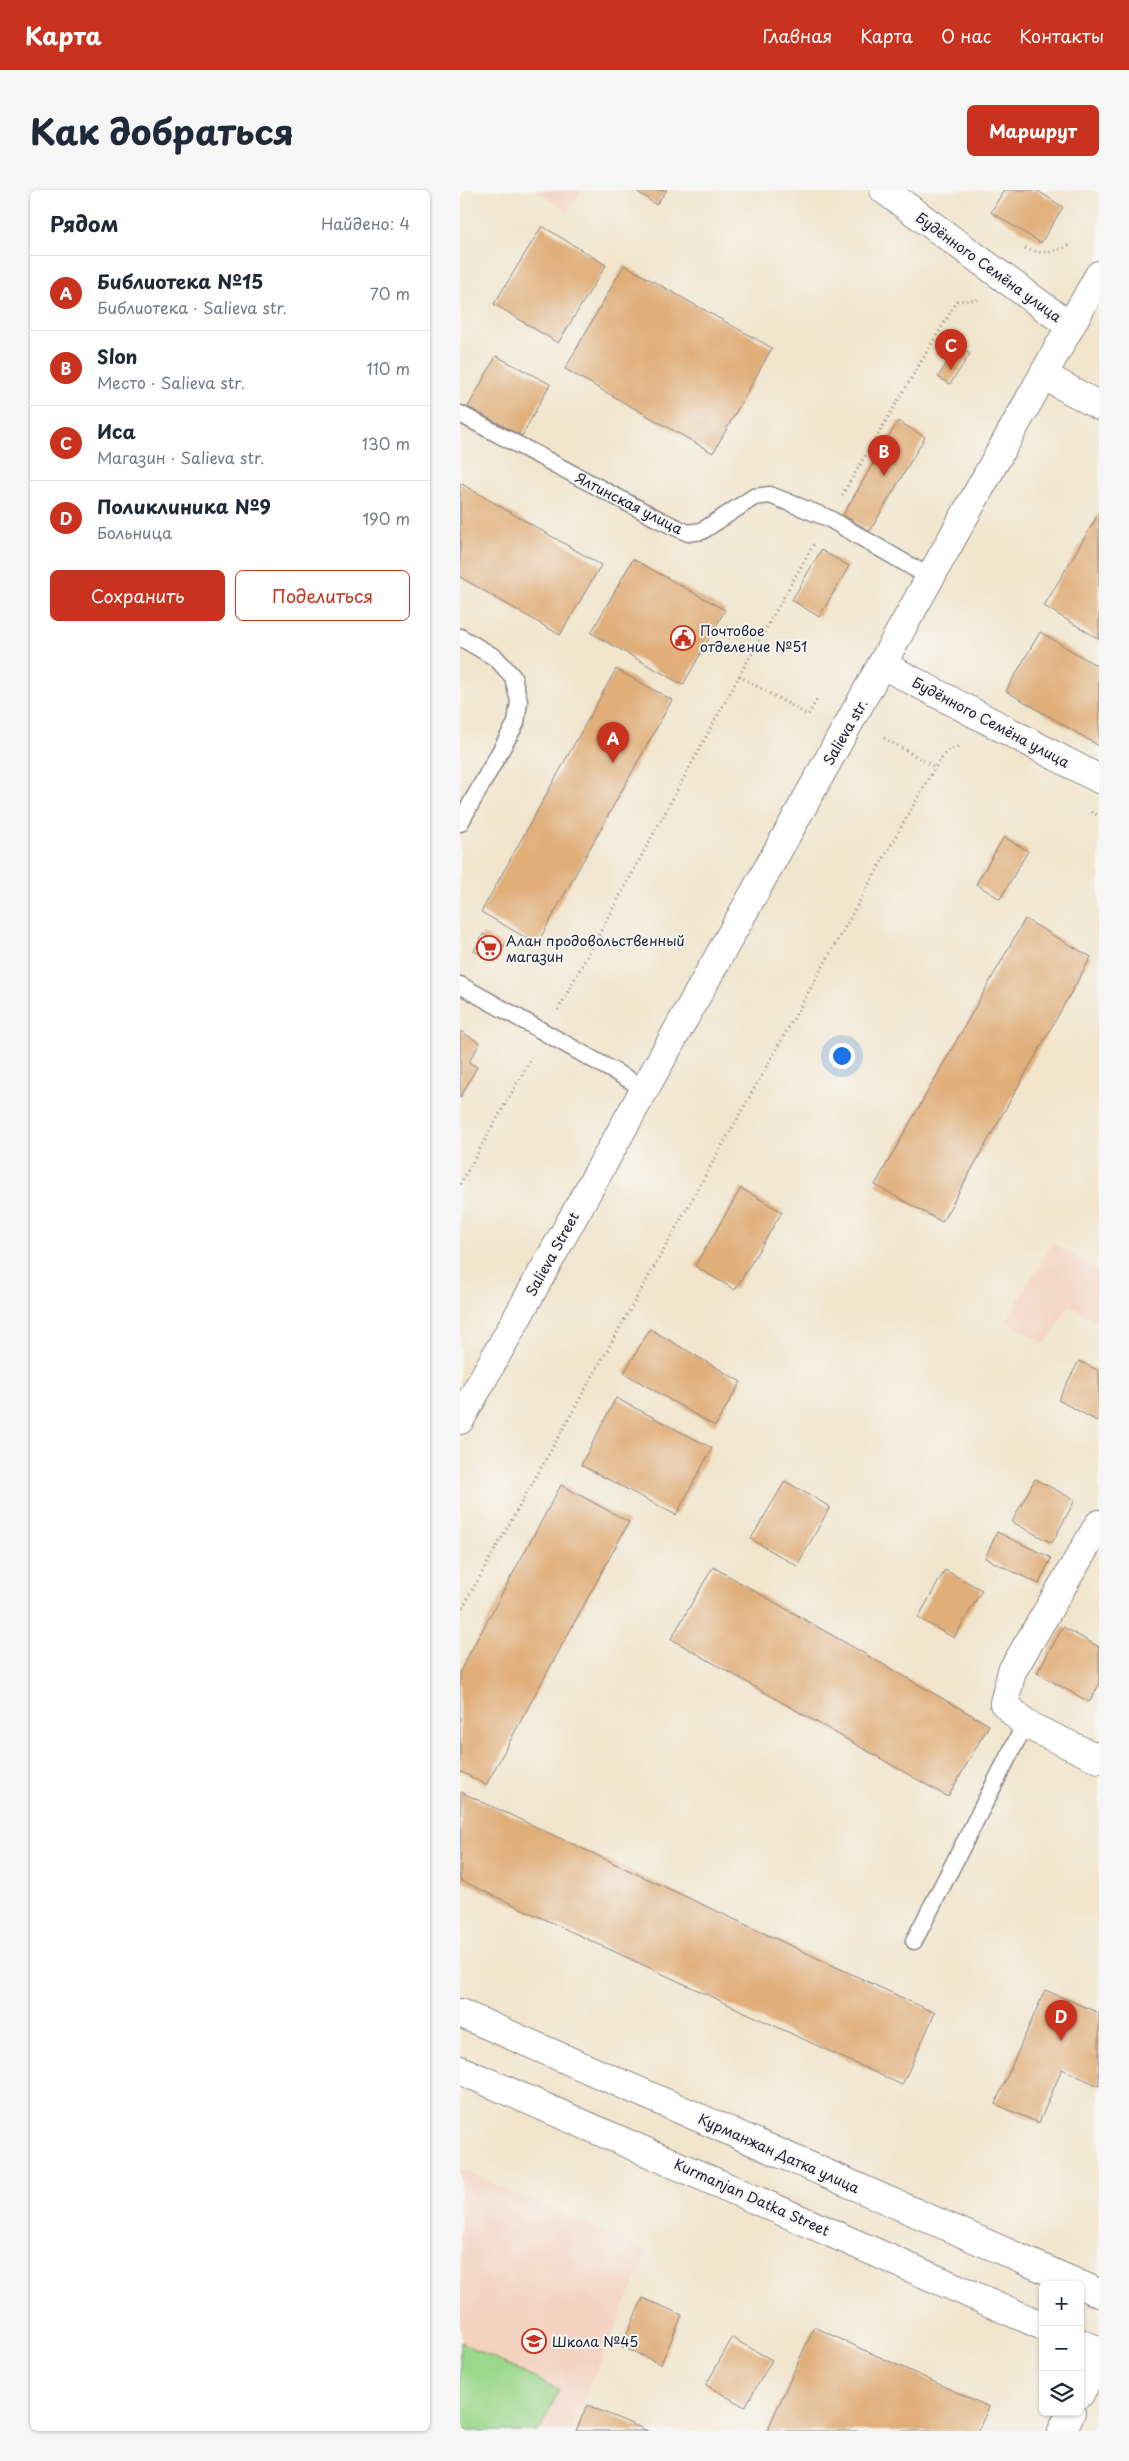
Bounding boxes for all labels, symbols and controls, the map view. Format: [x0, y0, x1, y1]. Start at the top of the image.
text: Карта [25, 17, 102, 53]
text: Главная [763, 22, 832, 49]
text: Карта [860, 22, 913, 49]
text: О нас [941, 22, 991, 49]
text: Контакты [1019, 22, 1104, 49]
text: Как добраться [30, 104, 294, 157]
button: Маршрут [967, 105, 1099, 156]
text: Рядом [50, 207, 118, 239]
street label: Будённого Семёна улица [912, 207, 1066, 327]
text: Найдено: 4 [321, 211, 410, 235]
text: Библиотека №15 [97, 267, 263, 295]
text: A [60, 281, 72, 305]
text: 70 m [370, 281, 410, 305]
text: Библиотека · Salieva str. [97, 295, 287, 319]
pin: C [935, 329, 967, 370]
text: Slon [97, 342, 137, 370]
text: B [61, 356, 71, 380]
text: 110 m [367, 356, 410, 380]
text: Место · Salieva str. [97, 370, 245, 394]
text: Иса [97, 417, 136, 445]
text: C [60, 431, 72, 455]
text: 130 m [362, 431, 410, 455]
pin: B [868, 435, 900, 476]
text: Магазин · Salieva str. [97, 445, 265, 469]
street label: Ялтинская улица [572, 467, 686, 539]
text: Поликлиника №9 [97, 492, 271, 520]
text: D [60, 506, 72, 530]
text: 190 m [362, 506, 410, 530]
text: Больница [97, 520, 172, 544]
button: Сохранить [50, 570, 225, 621]
button: Поделиться [235, 570, 410, 621]
place label: Почтовое отделение №51 [700, 620, 807, 657]
public building icon: Почтовое отделение №51 [670, 625, 696, 651]
street label: Будённого Семёна улица [909, 672, 1074, 773]
street label: Salieva str. [818, 695, 872, 769]
pin: A [597, 722, 629, 763]
place label: Алан продовольственный магазин [506, 930, 685, 967]
supermarket icon: Алан продовольственный магазин [476, 935, 502, 961]
your location [829, 1043, 855, 1069]
street label: Salieva Street [520, 1208, 584, 1300]
pin: D [1045, 2000, 1077, 2041]
street label: Курманжан Датка улица [695, 2108, 863, 2198]
street label: Kurmanjan Datka Street [671, 2153, 833, 2241]
map controls [1039, 2281, 1084, 2416]
button: + [1039, 2281, 1084, 2326]
button: − [1039, 2326, 1084, 2371]
school or university icon: Школа №45 [521, 2328, 547, 2354]
place label: Школа №45 [552, 2331, 638, 2352]
button: layers [1039, 2371, 1084, 2416]

